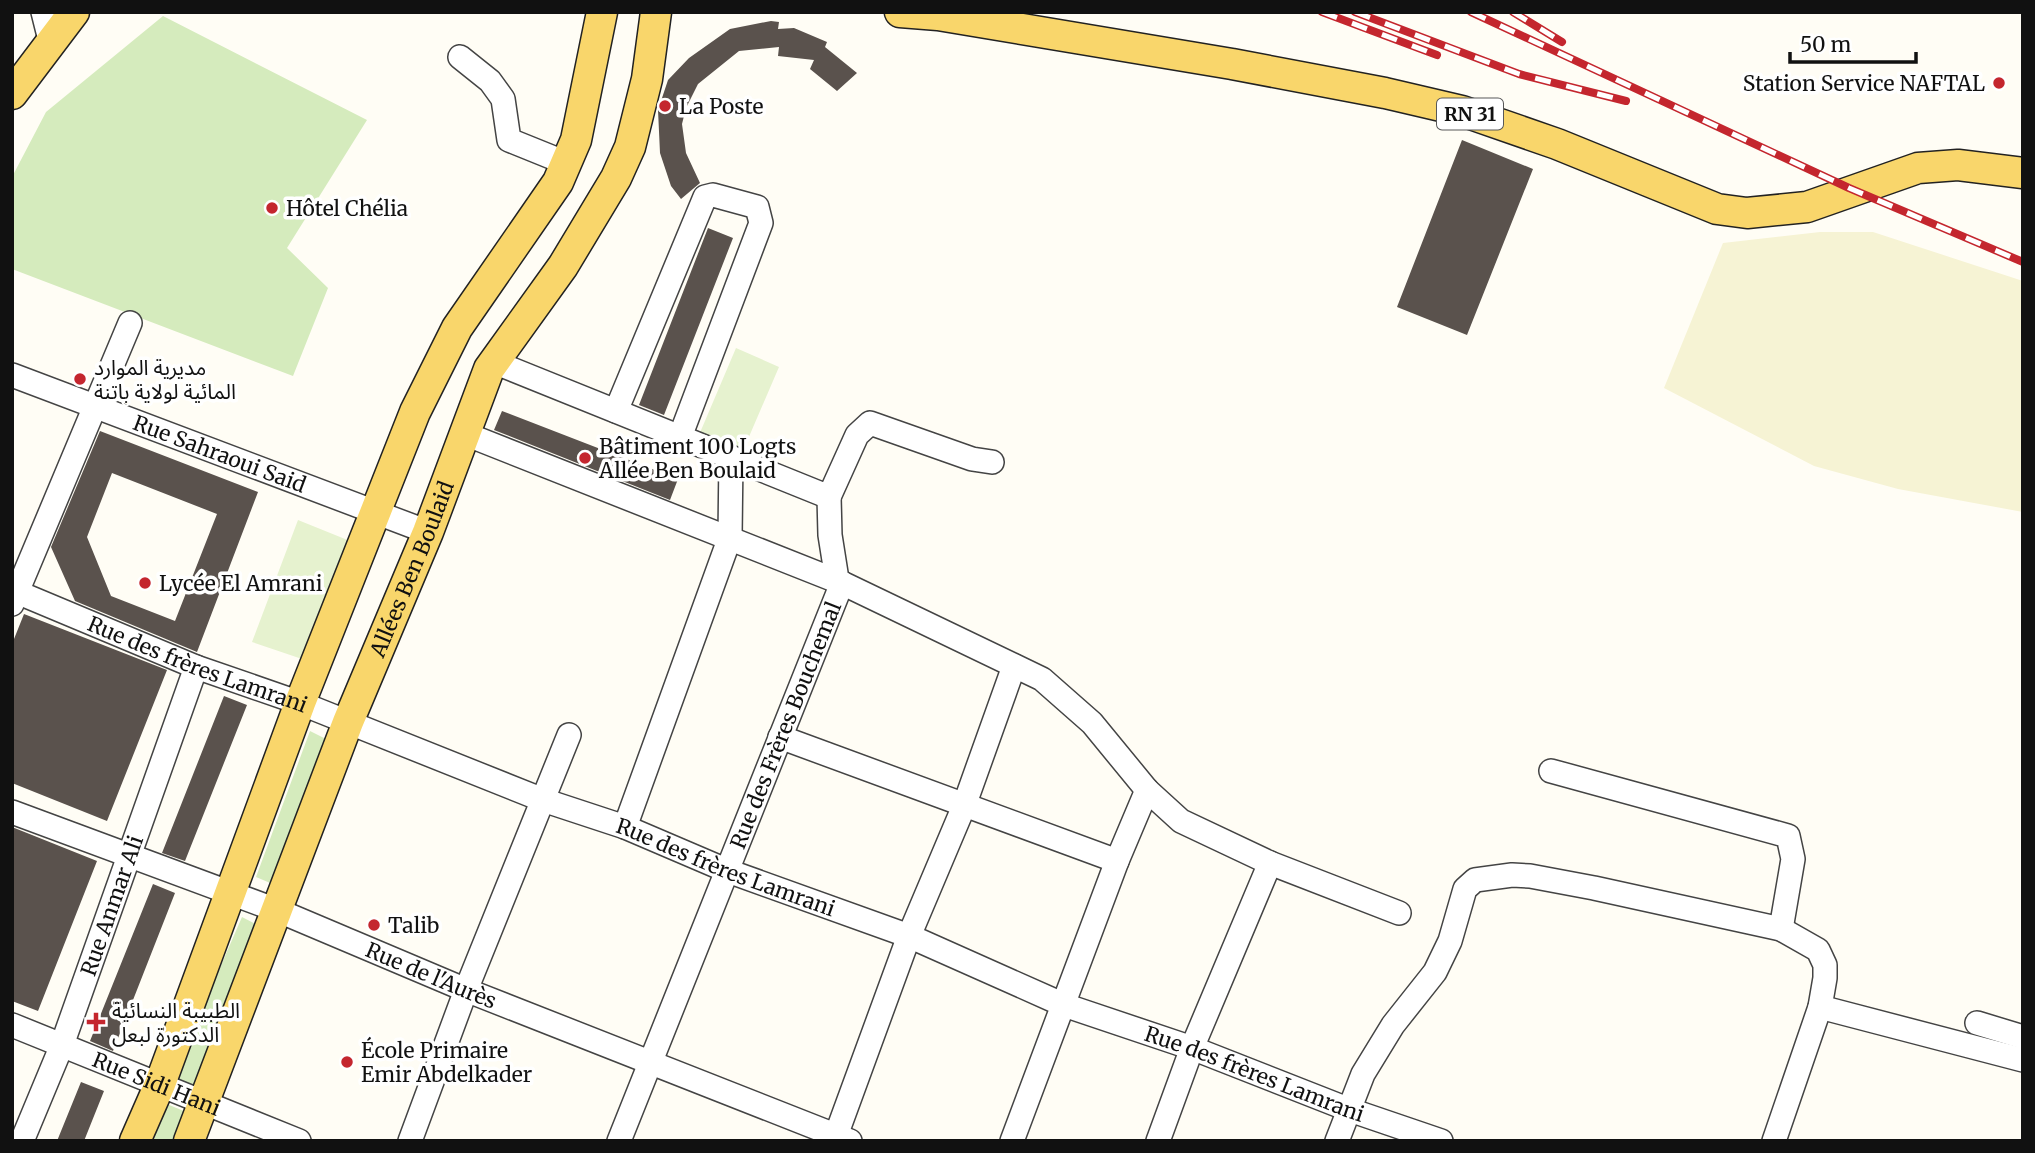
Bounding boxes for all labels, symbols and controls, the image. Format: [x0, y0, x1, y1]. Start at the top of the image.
scale bar [1790, 21, 1916, 65]
text: 50 m [1800, 31, 1851, 58]
place label: Station Service NAFTAL [1743, 70, 1985, 97]
marker: Station Service NAFTAL [1991, 75, 2007, 91]
place label: La Poste [679, 93, 763, 120]
marker: La Poste [657, 98, 673, 114]
road number: RN 31 [1437, 98, 1503, 130]
place label: Hôtel Chélia [286, 195, 408, 222]
marker: Hôtel Chélia [264, 200, 280, 216]
place label: مديرية الموارد المائية لولاية باتنة [94, 354, 236, 405]
marker: مديرية الموارد المائية لولاية باتنة [72, 371, 88, 387]
street label: Rue Sahraoui Said [130, 409, 310, 498]
place label: Bâtiment 100 Logts Allée Ben Boulaid [598, 433, 796, 484]
marker: Bâtiment 100 Logts Allée Ben Boulaid [577, 450, 593, 466]
street label: Allées Ben Boulaid [363, 477, 460, 662]
place label: Lycée El Amrani [159, 570, 323, 597]
marker: Lycée El Amrani [137, 575, 153, 591]
street label: Rue des Frères Bouchemal [724, 597, 847, 853]
street label: Rue des frères Lamrani [84, 610, 312, 718]
street label: Rue des frères Lamrani [613, 812, 839, 922]
street label: Rue Anmar Ali [74, 831, 149, 979]
place label: Talib [388, 912, 439, 939]
marker: Talib [366, 917, 382, 933]
street label: Rue de l'Aurès [362, 936, 501, 1014]
place label: الطبيبة النسائية الدكتورة لبعل [112, 997, 240, 1048]
marker: الطبيبة النسائية الدكتورة لبعل [86, 1012, 106, 1032]
street label: Rue des frères Lamrani [1141, 1020, 1368, 1127]
place label: École Primaire Emir Abdelkader [361, 1036, 532, 1088]
street label: Rue Sidi Hani [89, 1046, 225, 1121]
marker: École Primaire Emir Abdelkader [339, 1054, 355, 1070]

